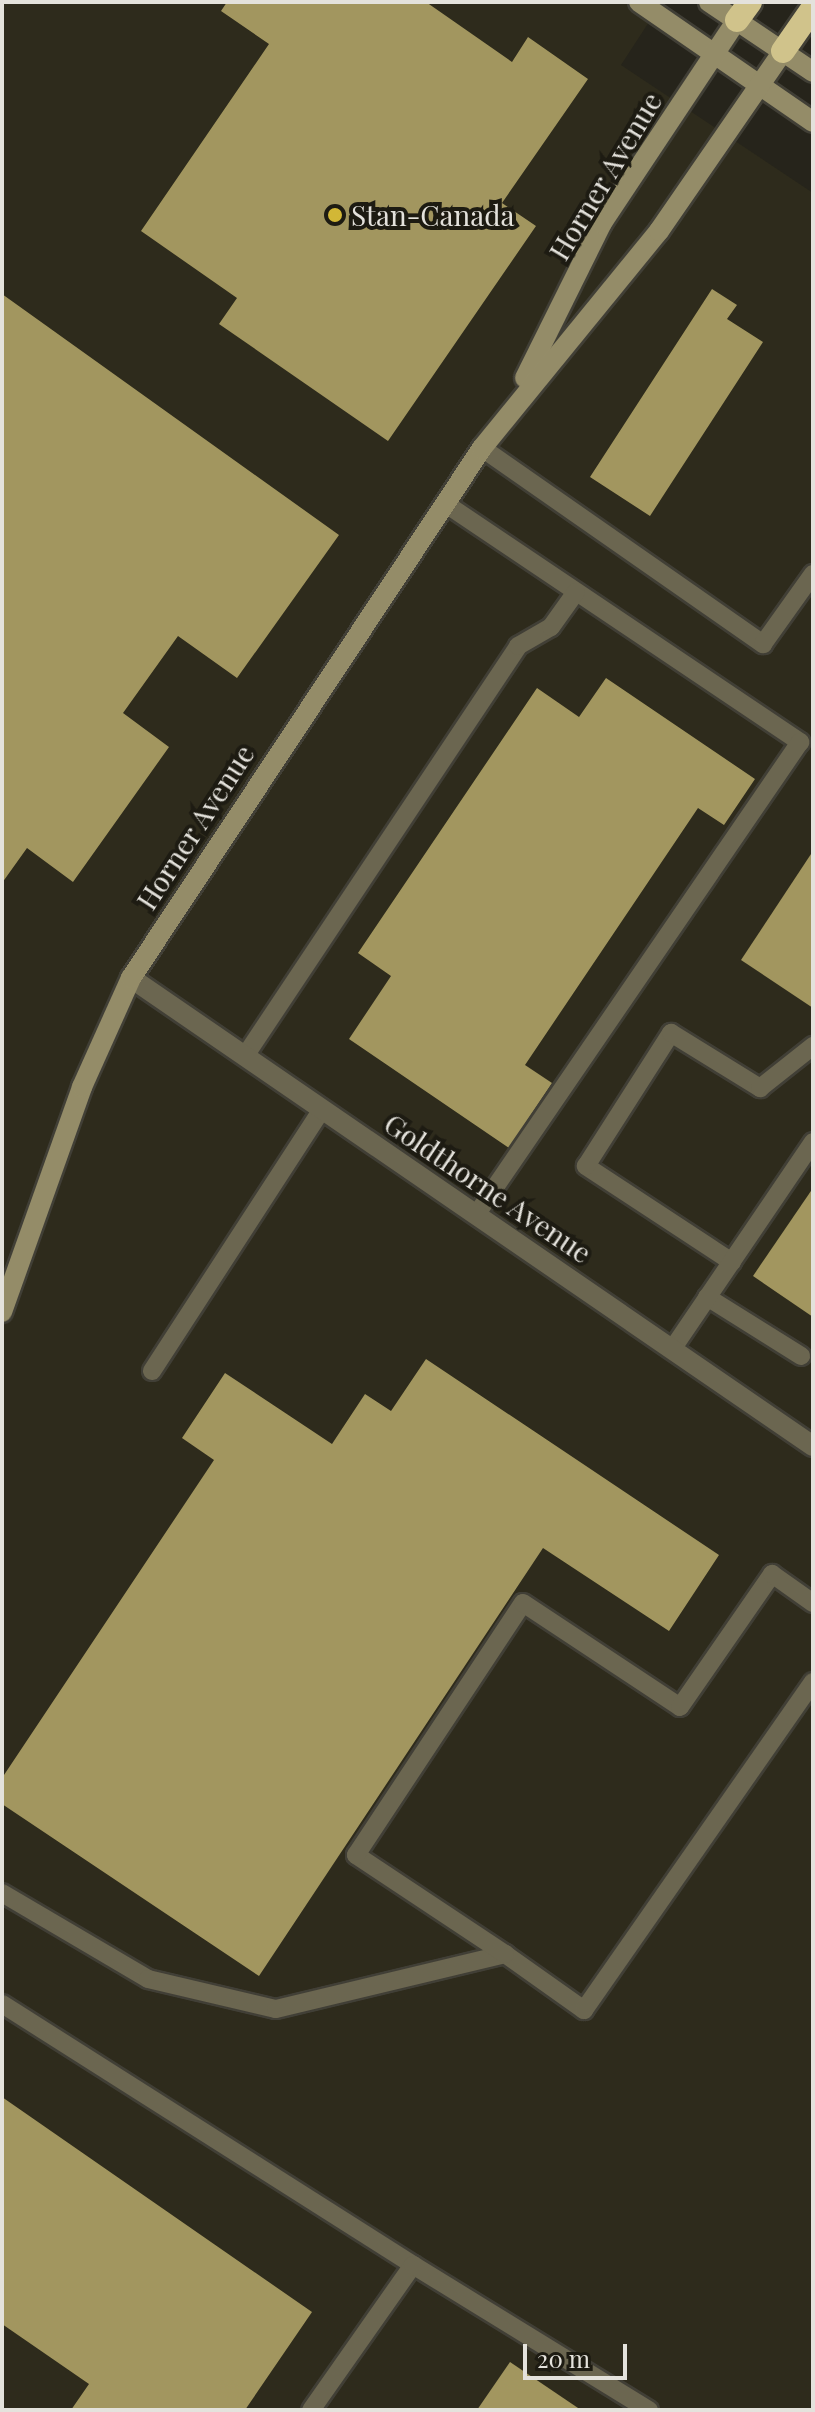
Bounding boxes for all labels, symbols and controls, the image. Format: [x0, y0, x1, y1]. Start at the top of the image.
street label: Horner Avenue [541, 85, 669, 267]
place label: Stan-Canada [351, 198, 514, 232]
marker: Stan-Canada [326, 206, 344, 224]
street label: Horner Avenue [129, 738, 261, 916]
street label: Goldthorne Avenue [378, 1106, 598, 1270]
scale bar [527, 2328, 631, 2378]
text: 20 m [537, 2342, 590, 2374]

